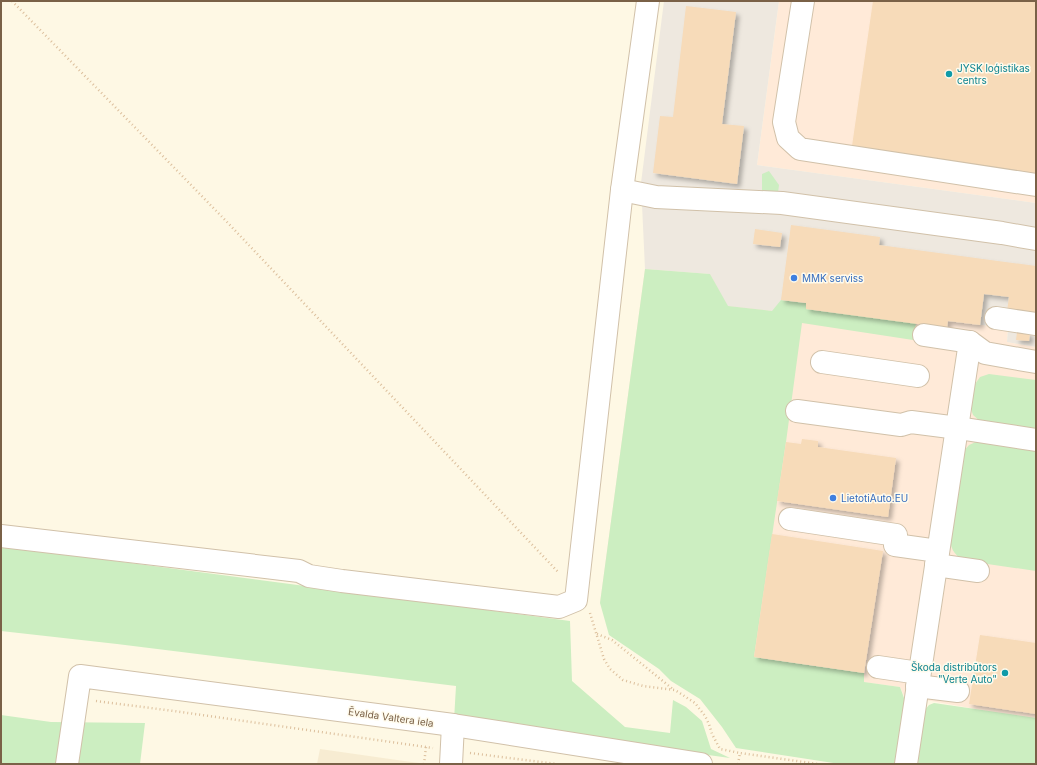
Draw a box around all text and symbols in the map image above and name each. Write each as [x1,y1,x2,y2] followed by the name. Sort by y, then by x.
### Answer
[957,62,1030,86] place label: JYSK loģistikas centrs
[944,69,954,79] marker: JYSK loģistikas centrs
[802,272,863,284] place label: MMK serviss
[789,273,799,283] marker: MMK serviss
[841,492,908,504] place label: LietotiAuto.EU
[828,493,838,503] marker: LietotiAuto.EU
[911,661,997,685] place label: Škoda distribūtors "Verte Auto"
[1000,668,1010,678] marker: Škoda distribūtors "Verte Auto"
[347,705,435,729] street label: Ēvalda Valtera iela

